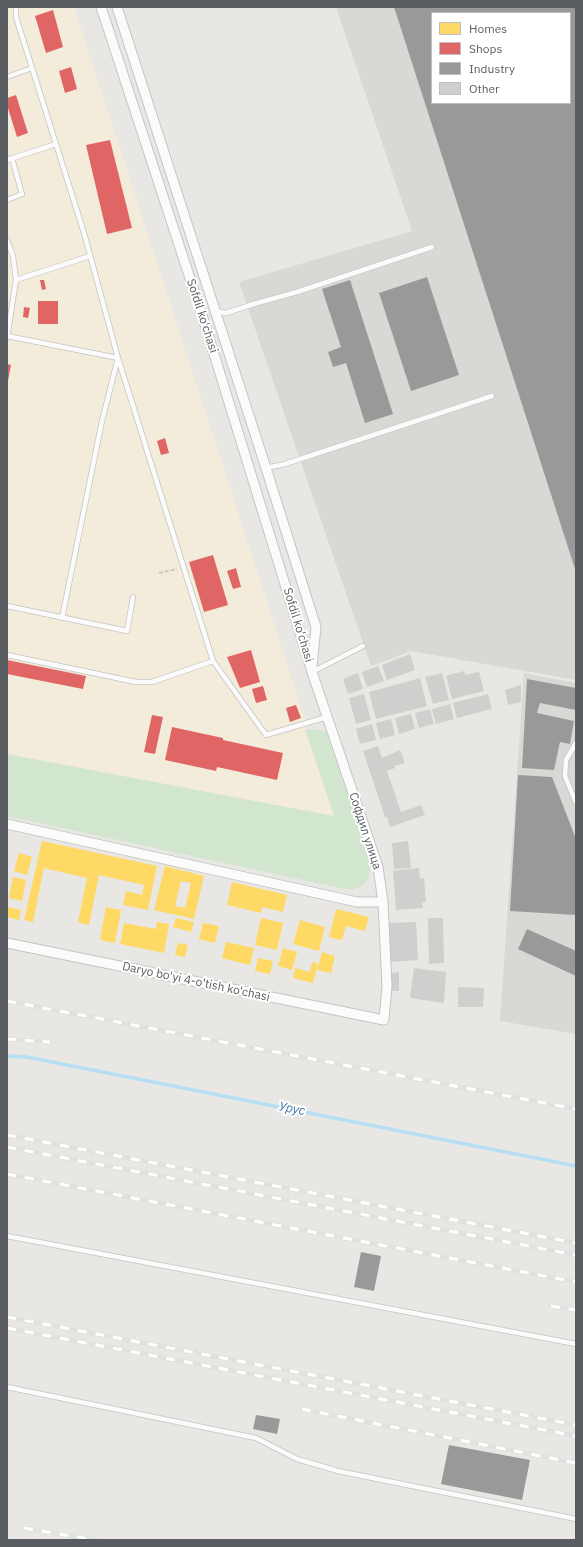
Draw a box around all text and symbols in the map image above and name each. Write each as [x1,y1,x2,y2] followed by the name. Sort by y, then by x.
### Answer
[431,12,571,104] legend
[469,21,507,36] text: Homes
[469,41,502,56] text: Shops
[469,61,515,76] text: Industry
[469,81,500,96] text: Other
[183,277,221,355] street label: Sofdil ko'chasi
[280,586,316,664] street label: Sofdil ko'chasi
[346,791,384,871] street label: Софдил улица
[121,959,271,1005] street label: Daryo bo'yi 4-o'tish ko'chasi
[278,1099,306,1119] water label: Урус

